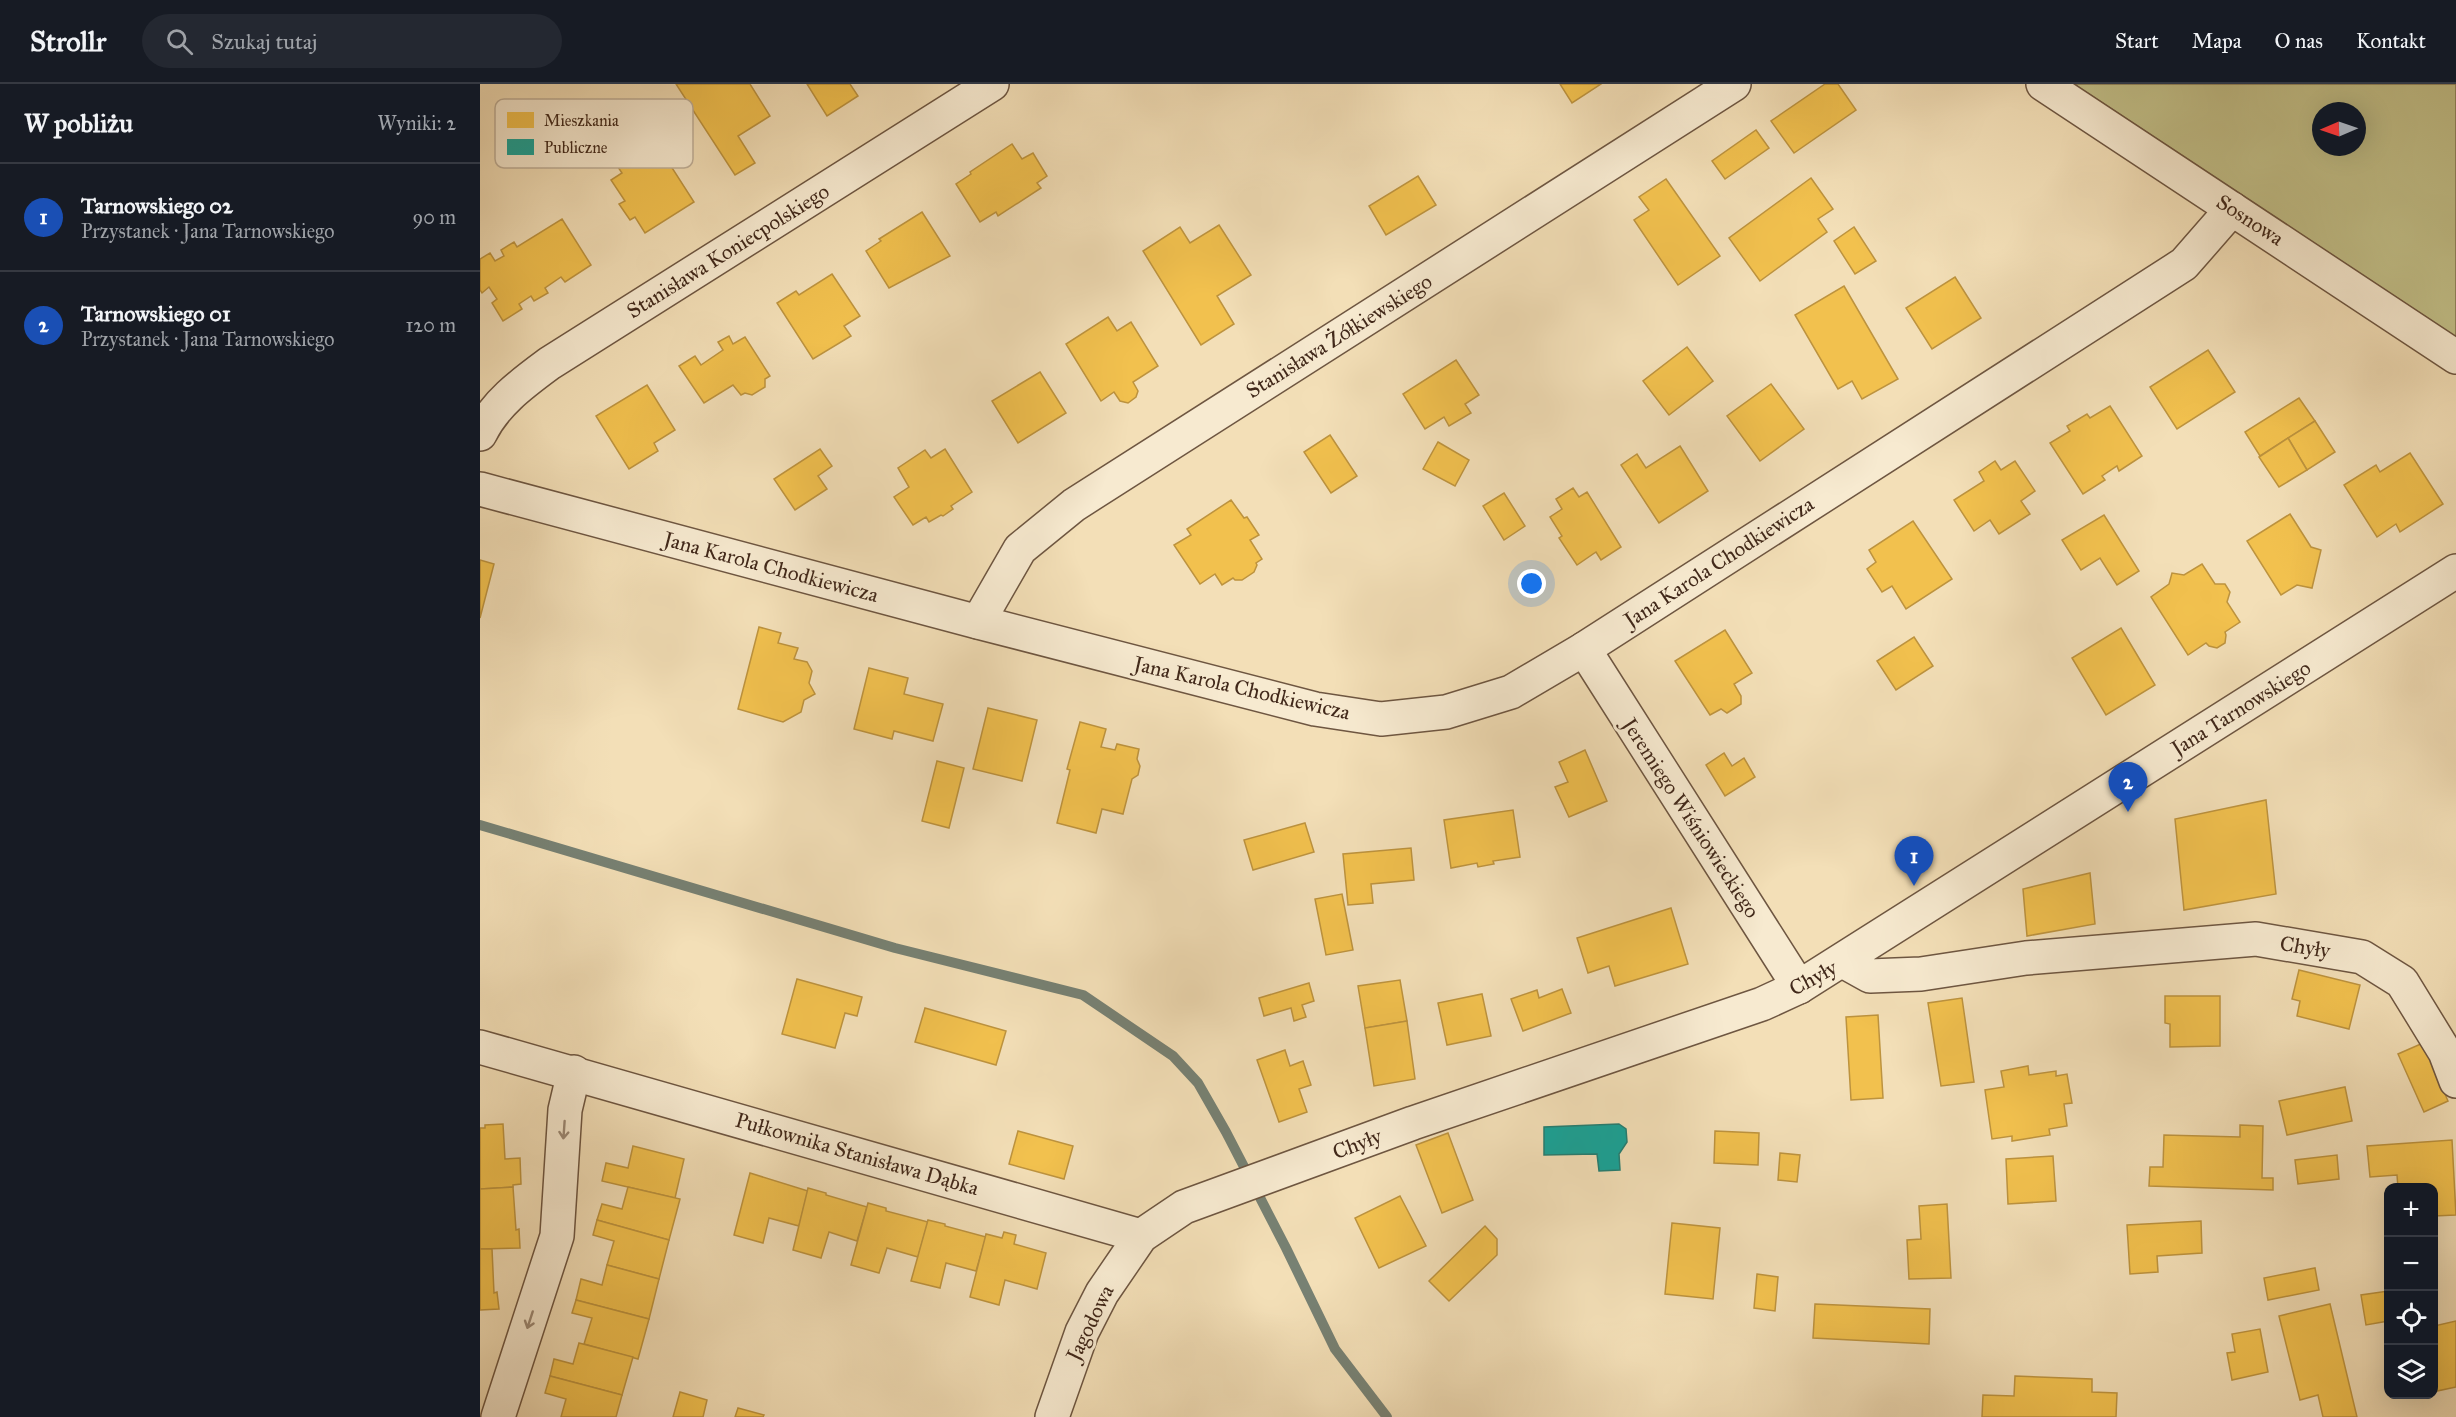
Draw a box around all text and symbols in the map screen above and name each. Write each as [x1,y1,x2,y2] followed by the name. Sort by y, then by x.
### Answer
[142,14,562,68] search box
[30,24,106,59] text: Strollr
[163,25,196,58] icon: search
[211,28,317,55] text: Szukaj tutaj
[2115,28,2159,54] text: Start
[2192,28,2242,54] text: Mapa
[2275,28,2323,54] text: O nas
[2356,28,2426,54] text: Kontakt
[495,99,693,168] legend
[2312,102,2366,156] north arrow
[24,107,133,139] text: W pobliżu
[378,111,456,135] text: Wyniki: 2
[544,111,619,130] text: Mieszkania
[544,138,608,157] text: Publiczne
[622,178,834,324] street label: Stanisława Koniecpolskiego
[2211,189,2289,251] street label: Sosnowa
[81,192,233,219] text: Tarnowskiego 02
[40,205,47,229] text: 1
[413,205,456,229] text: 90 m
[81,219,335,243] text: Przystanek · Jana Tarnowskiego
[1241,268,1437,404] street label: Stanisława Żółkiewskiego
[81,300,231,327] text: Tarnowskiego 01
[39,313,48,337] text: 2
[405,313,456,337] text: 120 m
[81,327,335,351] text: Przystanek · Jana Tarnowskiego
[1618,491,1819,634] street label: Jana Karola Chodkiewicza
[659,525,881,608] street label: Jana Karola Chodkiewicza
[1517,569,1546,598] your location
[1129,650,1353,726] street label: Jana Karola Chodkiewicza
[2165,655,2316,762] street label: Jana Tarnowskiego
[1615,711,1766,923] street label: Jeremiego Wiśniowieckiego
[2108,762,2148,812] pin: 2
[1894,836,1934,886] pin: 1
[2278,930,2333,964] street label: Chyły
[1785,954,1842,1002] street label: Chyły
[732,1107,982,1201] street label: Pułkownika Stanisława Dąbka
[558,1119,569,1139] one-way arrow
[1329,1122,1386,1165] street label: Chyły
[2384,1183,2438,1399] map controls
[2384,1183,2438,1237] button: +
[2384,1237,2438,1291] button: −
[1060,1281,1120,1367] street label: Jagodowa
[2384,1291,2438,1345] button: locate
[523,1310,534,1329] one-way arrow
[2384,1345,2438,1399] button: layers

